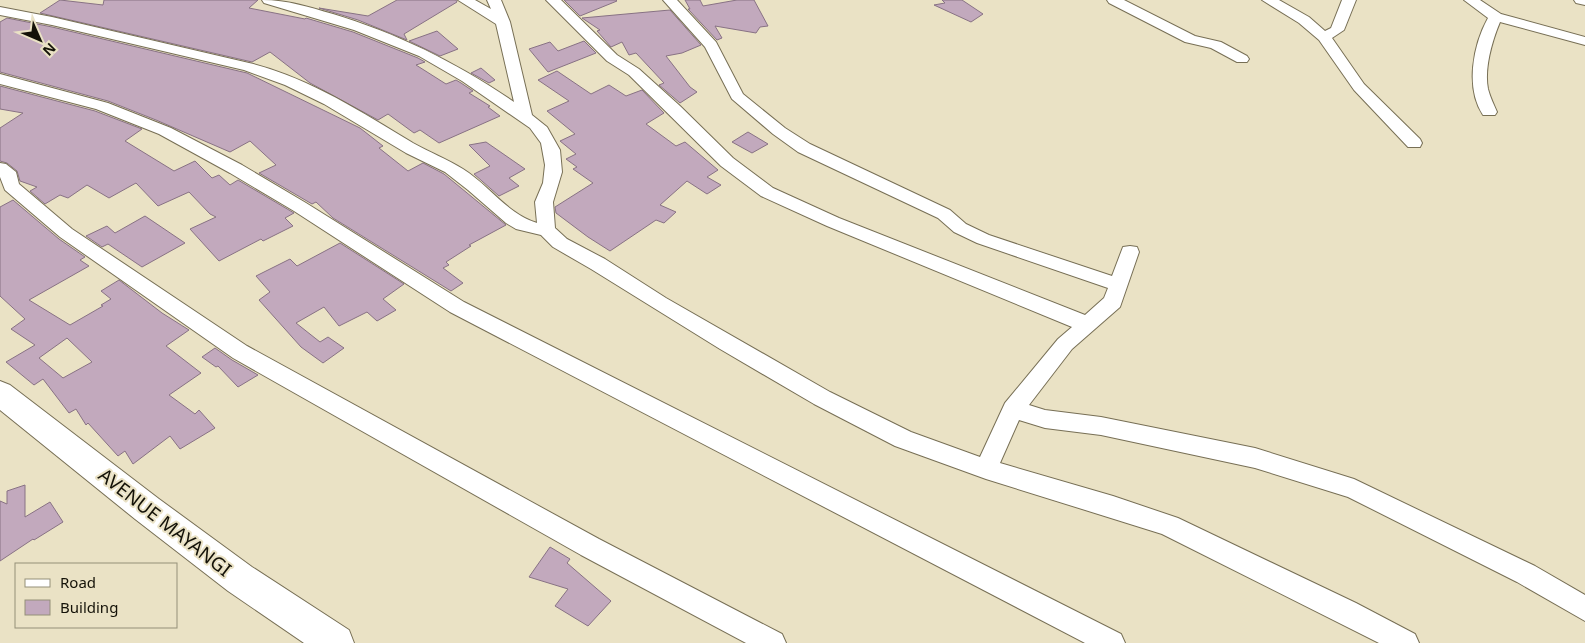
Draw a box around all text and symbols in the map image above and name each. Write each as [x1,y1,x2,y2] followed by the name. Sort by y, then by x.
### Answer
[15,15,65,65] north arrow
[39,39,60,60] text: N
[93,462,237,582] street label: AVENUE MAYANGI
[15,563,178,628] legend
[60,572,96,592] text: Road
[60,597,118,617] text: Building

